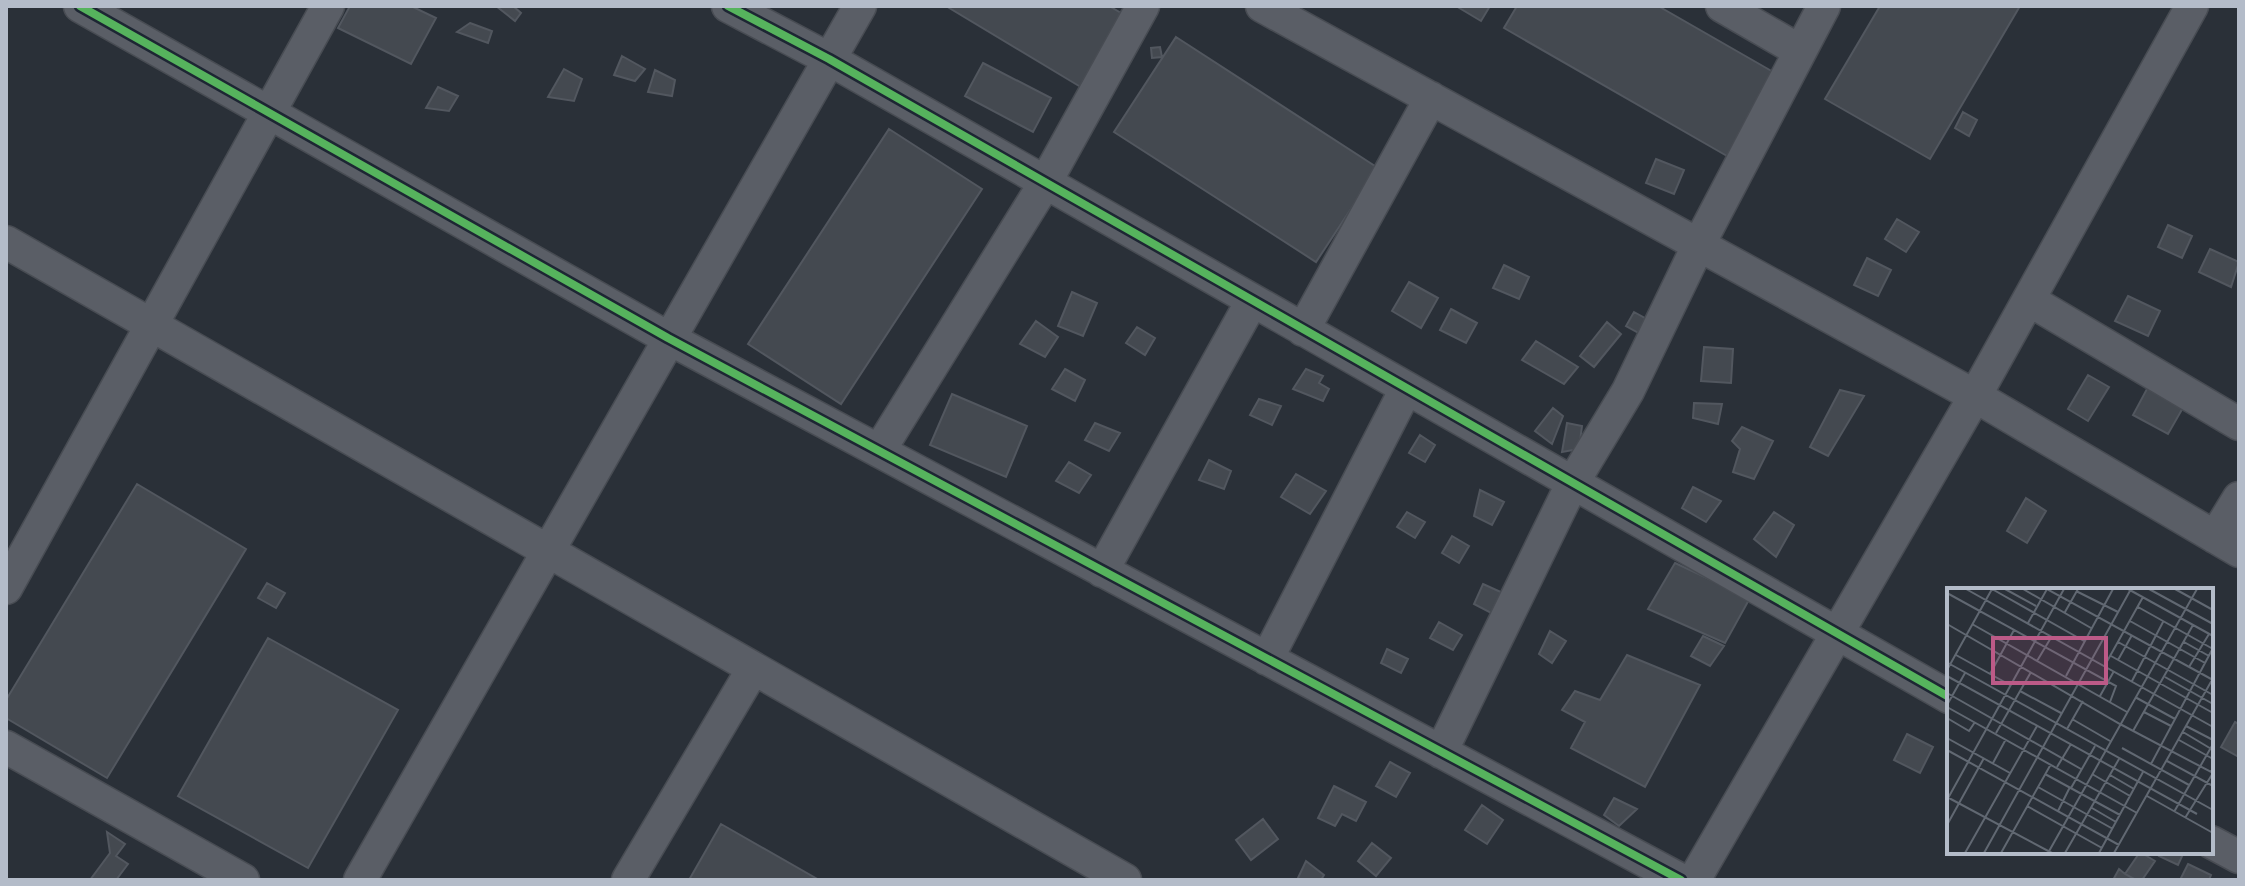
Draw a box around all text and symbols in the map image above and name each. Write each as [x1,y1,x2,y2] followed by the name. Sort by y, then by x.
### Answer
[1947,588,2213,854] inset map

